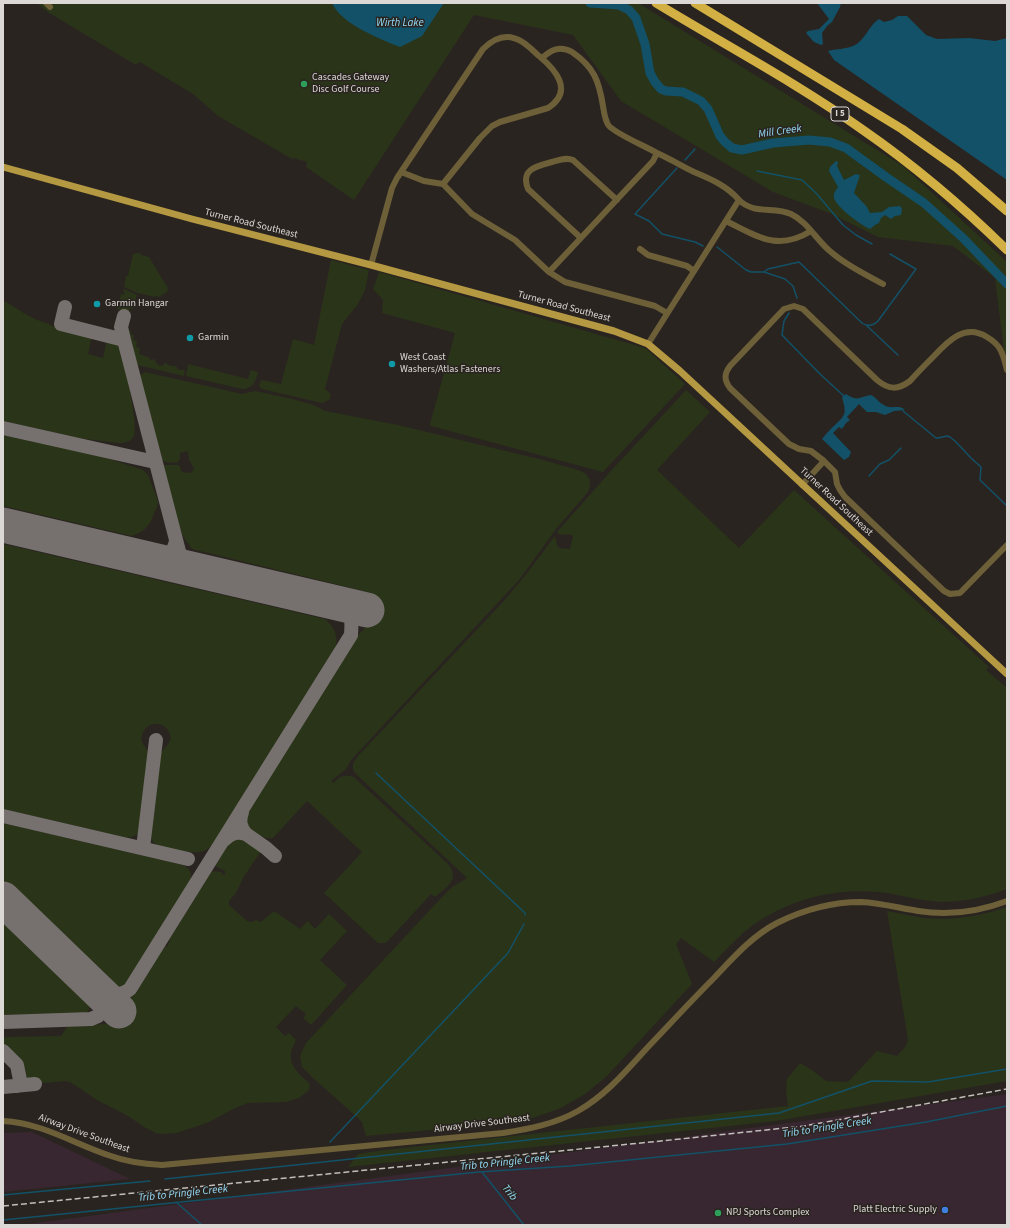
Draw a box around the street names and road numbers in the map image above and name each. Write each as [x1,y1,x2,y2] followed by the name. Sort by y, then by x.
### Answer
[831,107,849,121] road number: I 5
[203,207,299,241] street label: Turner Road Southeast
[516,289,612,325] street label: Turner Road Southeast
[797,465,875,539] street label: Turner Road Southeast
[37,1112,131,1156] street label: Airway Drive Southeast
[433,1112,531,1136] street label: Airway Drive Southeast

